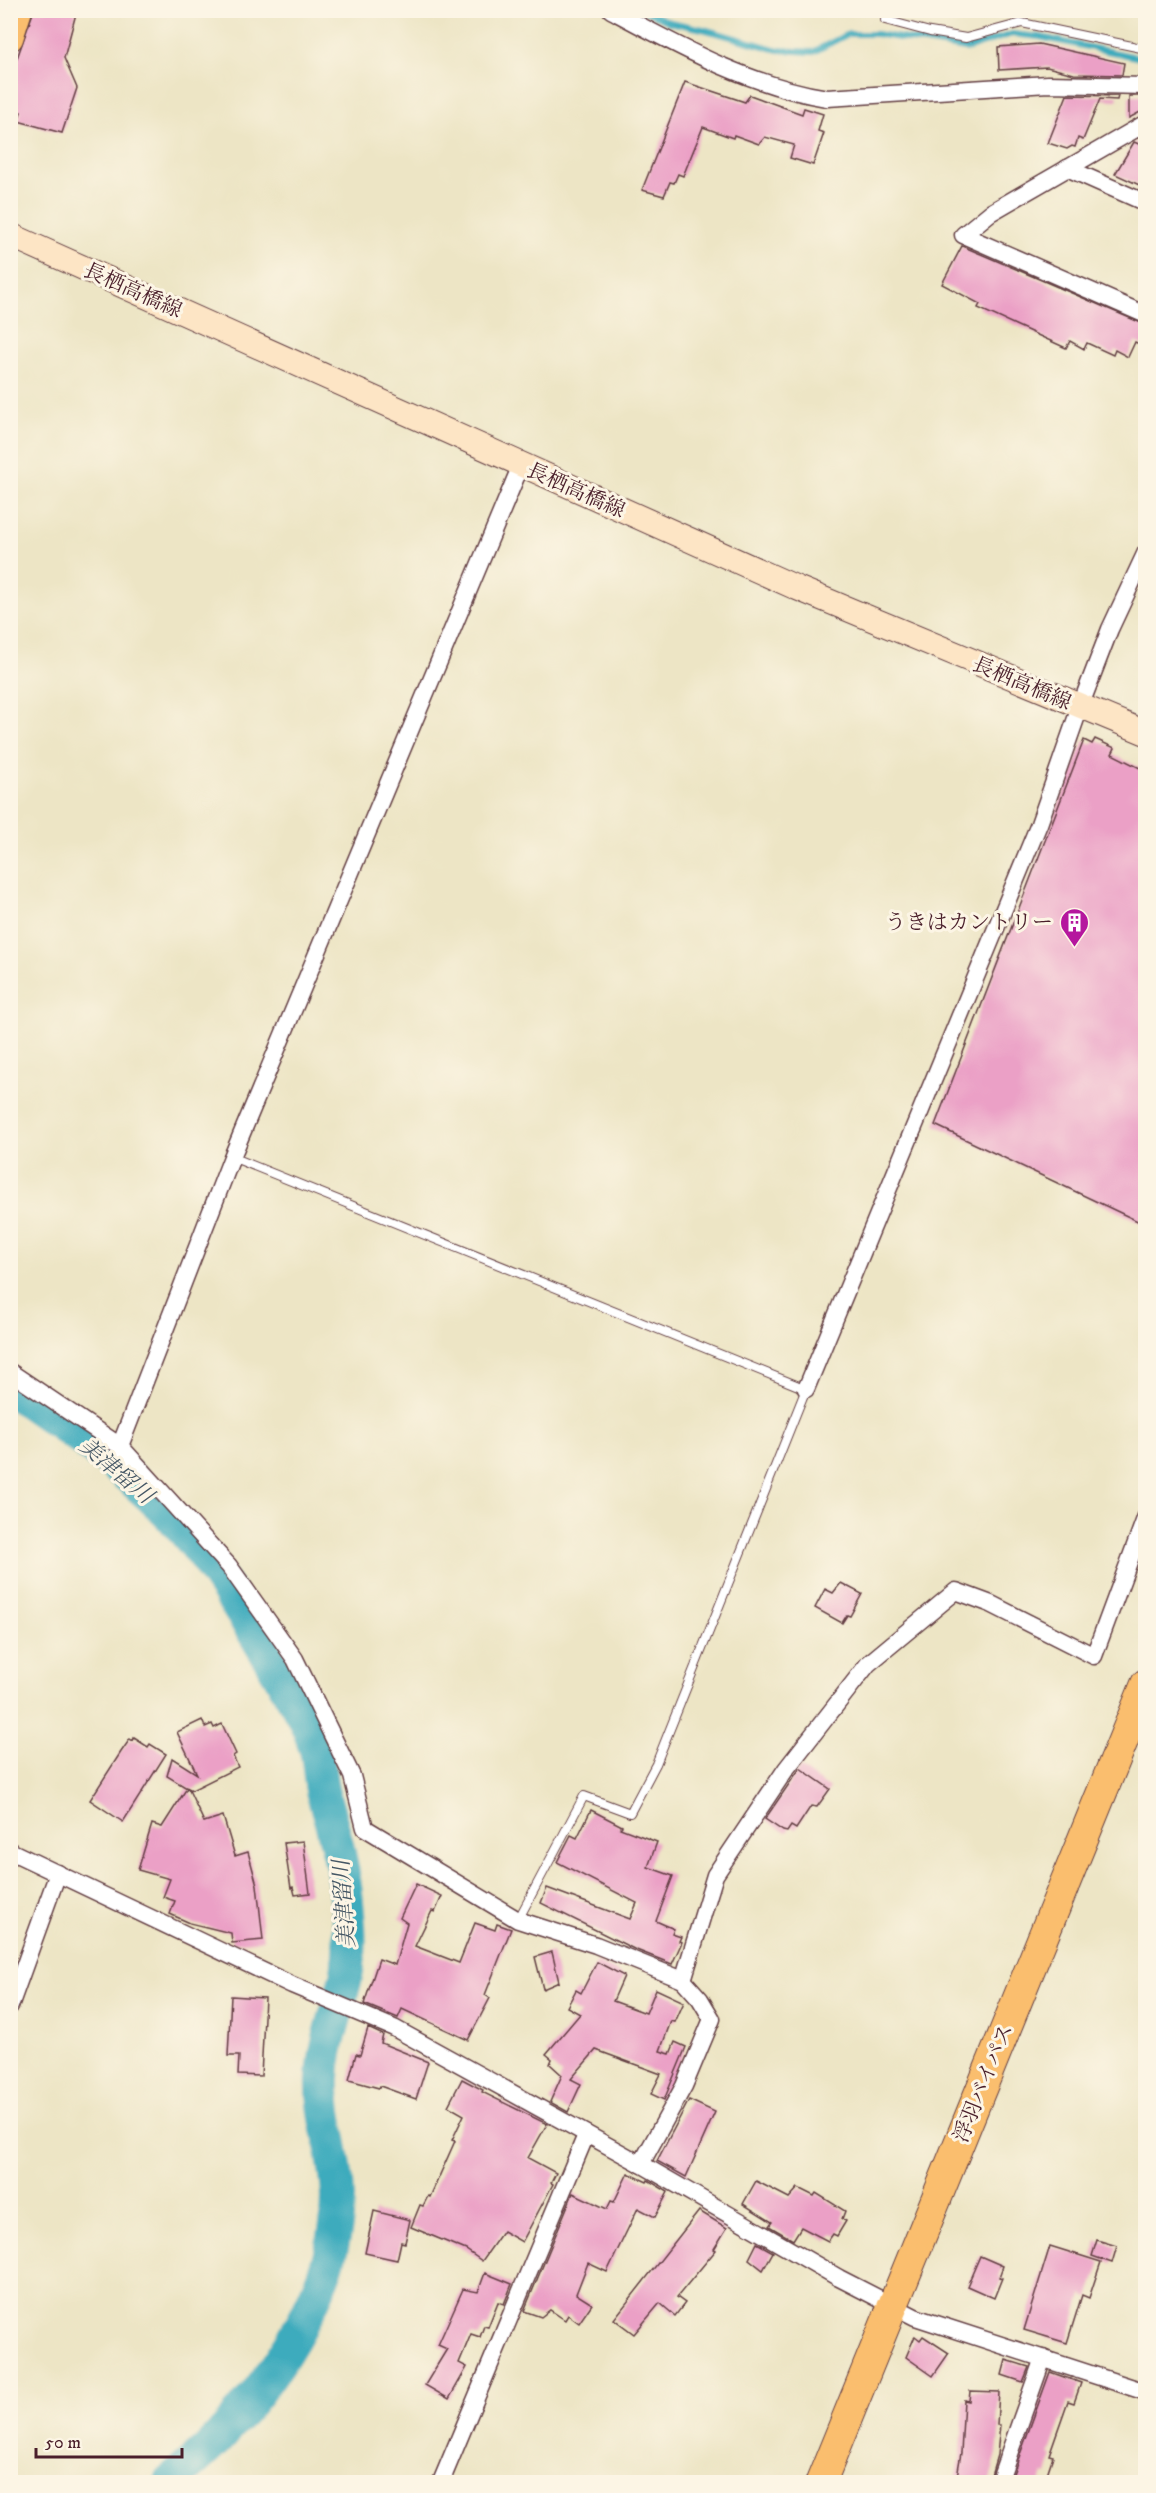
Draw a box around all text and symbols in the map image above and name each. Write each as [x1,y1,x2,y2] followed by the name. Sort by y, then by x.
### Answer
[79,258,186,324] street label: 長栖高橋線
[522,458,629,524] street label: 長栖高橋線
[968,651,1075,716] street label: 長栖高橋線
[1058,906,1090,948] building icon: うきはカントリー
[885,910,1053,936] place label: うきはカントリー
[74,1433,160,1511] water label: 美津留川
[328,1857,361,1949] water label: 美津留川
[948,2020,1020,2146] street label: 浮羽バイパス
[36,2421,182,2459] scale bar
[45,2432,81,2454] text: 50 m

